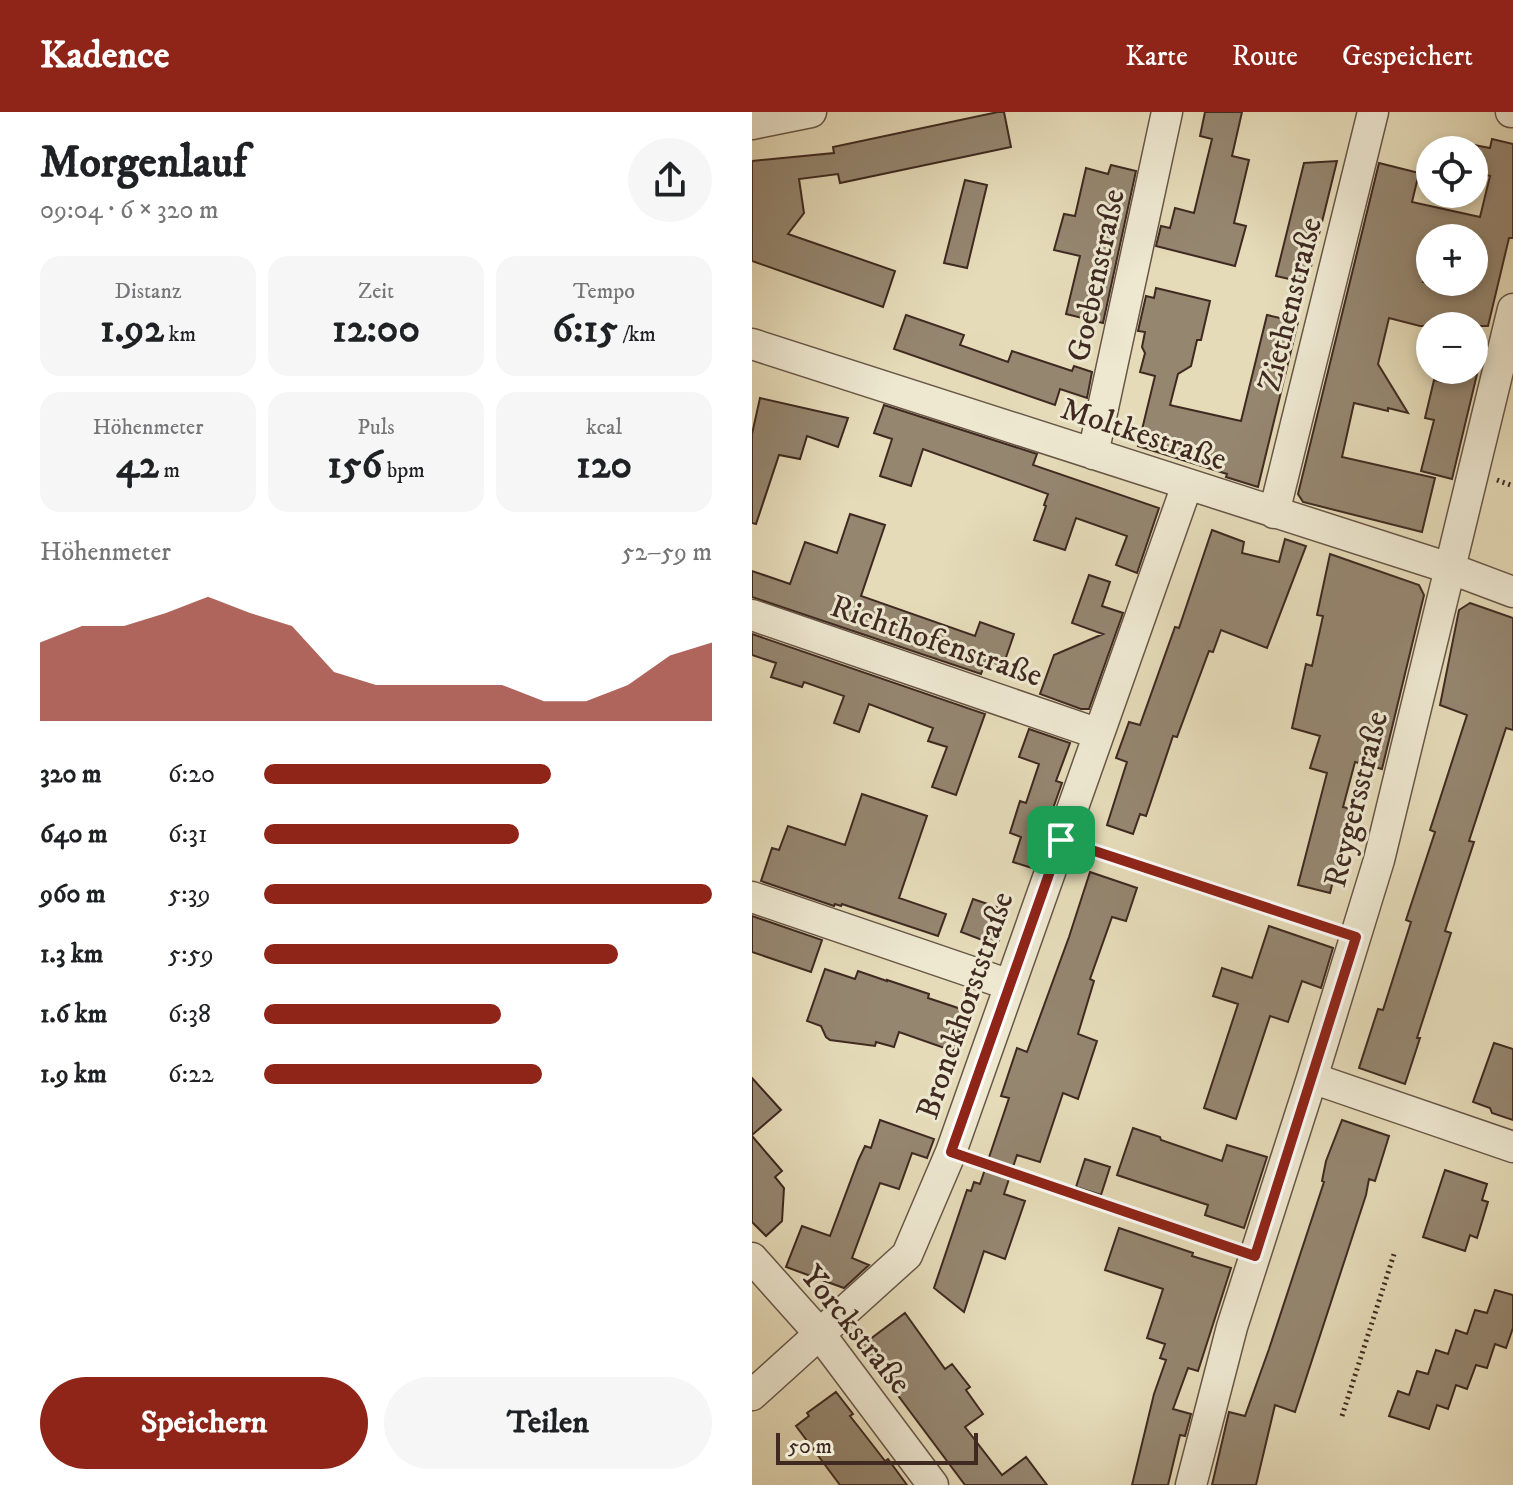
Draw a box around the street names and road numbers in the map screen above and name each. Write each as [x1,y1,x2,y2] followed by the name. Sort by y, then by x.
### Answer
[1059,186,1135,365] street label: Goebenstraße
[1250,213,1332,396] street label: Ziethenstraße
[1055,389,1231,480] street label: Moltkestraße
[825,587,1048,697] street label: Richthofenstraße
[1316,707,1398,892] street label: Reygersstraße
[908,887,1024,1125] street label: Bronckhorststraße
[791,1258,919,1403] street label: Yorckstraße

